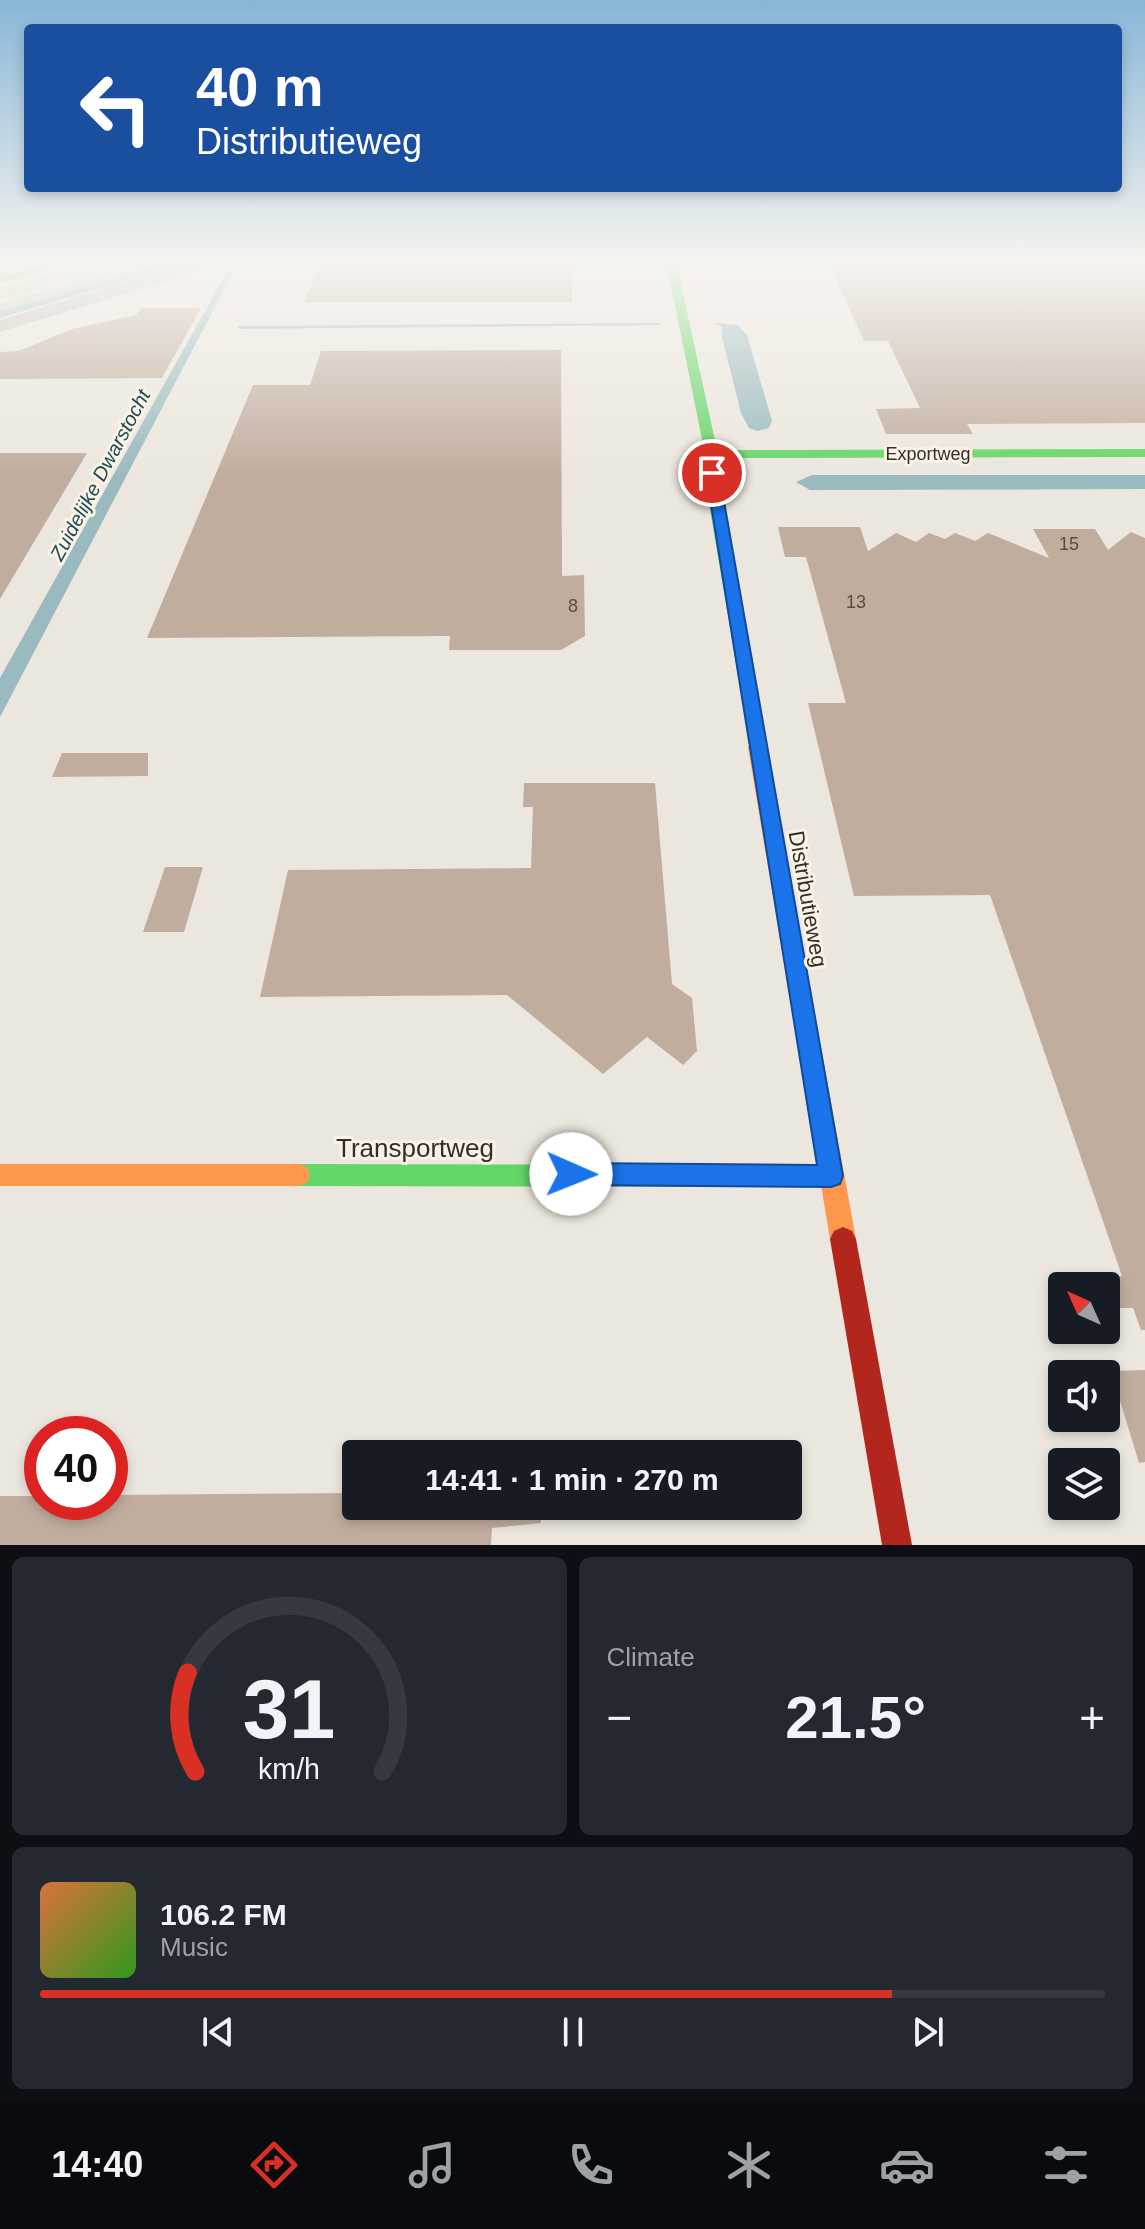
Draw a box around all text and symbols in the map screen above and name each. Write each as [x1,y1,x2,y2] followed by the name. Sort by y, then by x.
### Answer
[196,55,324,118] text: 40 m
[64,56,168,160] icon: left
[196,121,422,162] text: Distributieweg
[45,385,155,565] water label: Zuidelijke Dwarstocht
[678,439,746,507] pin
[885,444,971,464] street label: Exportweg
[690,451,734,495] icon: arrive
[1059,534,1079,554] house number: 15
[846,592,866,612] house number: 13
[568,596,578,616] house number: 8
[784,829,832,969] street label: Distributieweg
[529,1132,613,1216] position arrow
[336,1133,494,1163] street label: Transportweg
[1048,1272,1120,1344] north arrow
[1048,1272,1120,1520] map controls
[1048,1360,1120,1432] button: sound
[24,1416,128,1520] speed limit sign: 40
[1048,1448,1120,1520] button: layers
[425,1463,719,1496] text: 14:41 · 1 min · 270 m
[607,1642,695,1672] text: Climate
[243,1663,336,1756] text: 31
[785,1684,926,1751] text: 21.5°
[607,1693,632,1742] text: −
[1079,1693,1105,1742] text: +
[258,1753,320,1785] text: km/h
[160,1898,287,1931] text: 106.2 FM
[160,1932,228,1962] text: Music
[196,2010,240,2054] icon: previous
[551,2010,595,2054] icon: pause
[906,2010,950,2054] icon: next
[246,2137,302,2193] icon: directions
[404,2137,460,2193] icon: music
[563,2137,619,2193] icon: phone
[721,2137,777,2193] icon: climate
[879,2137,935,2193] icon: car
[1038,2137,1094,2193] icon: filters
[51,2144,143,2185] text: 14:40

